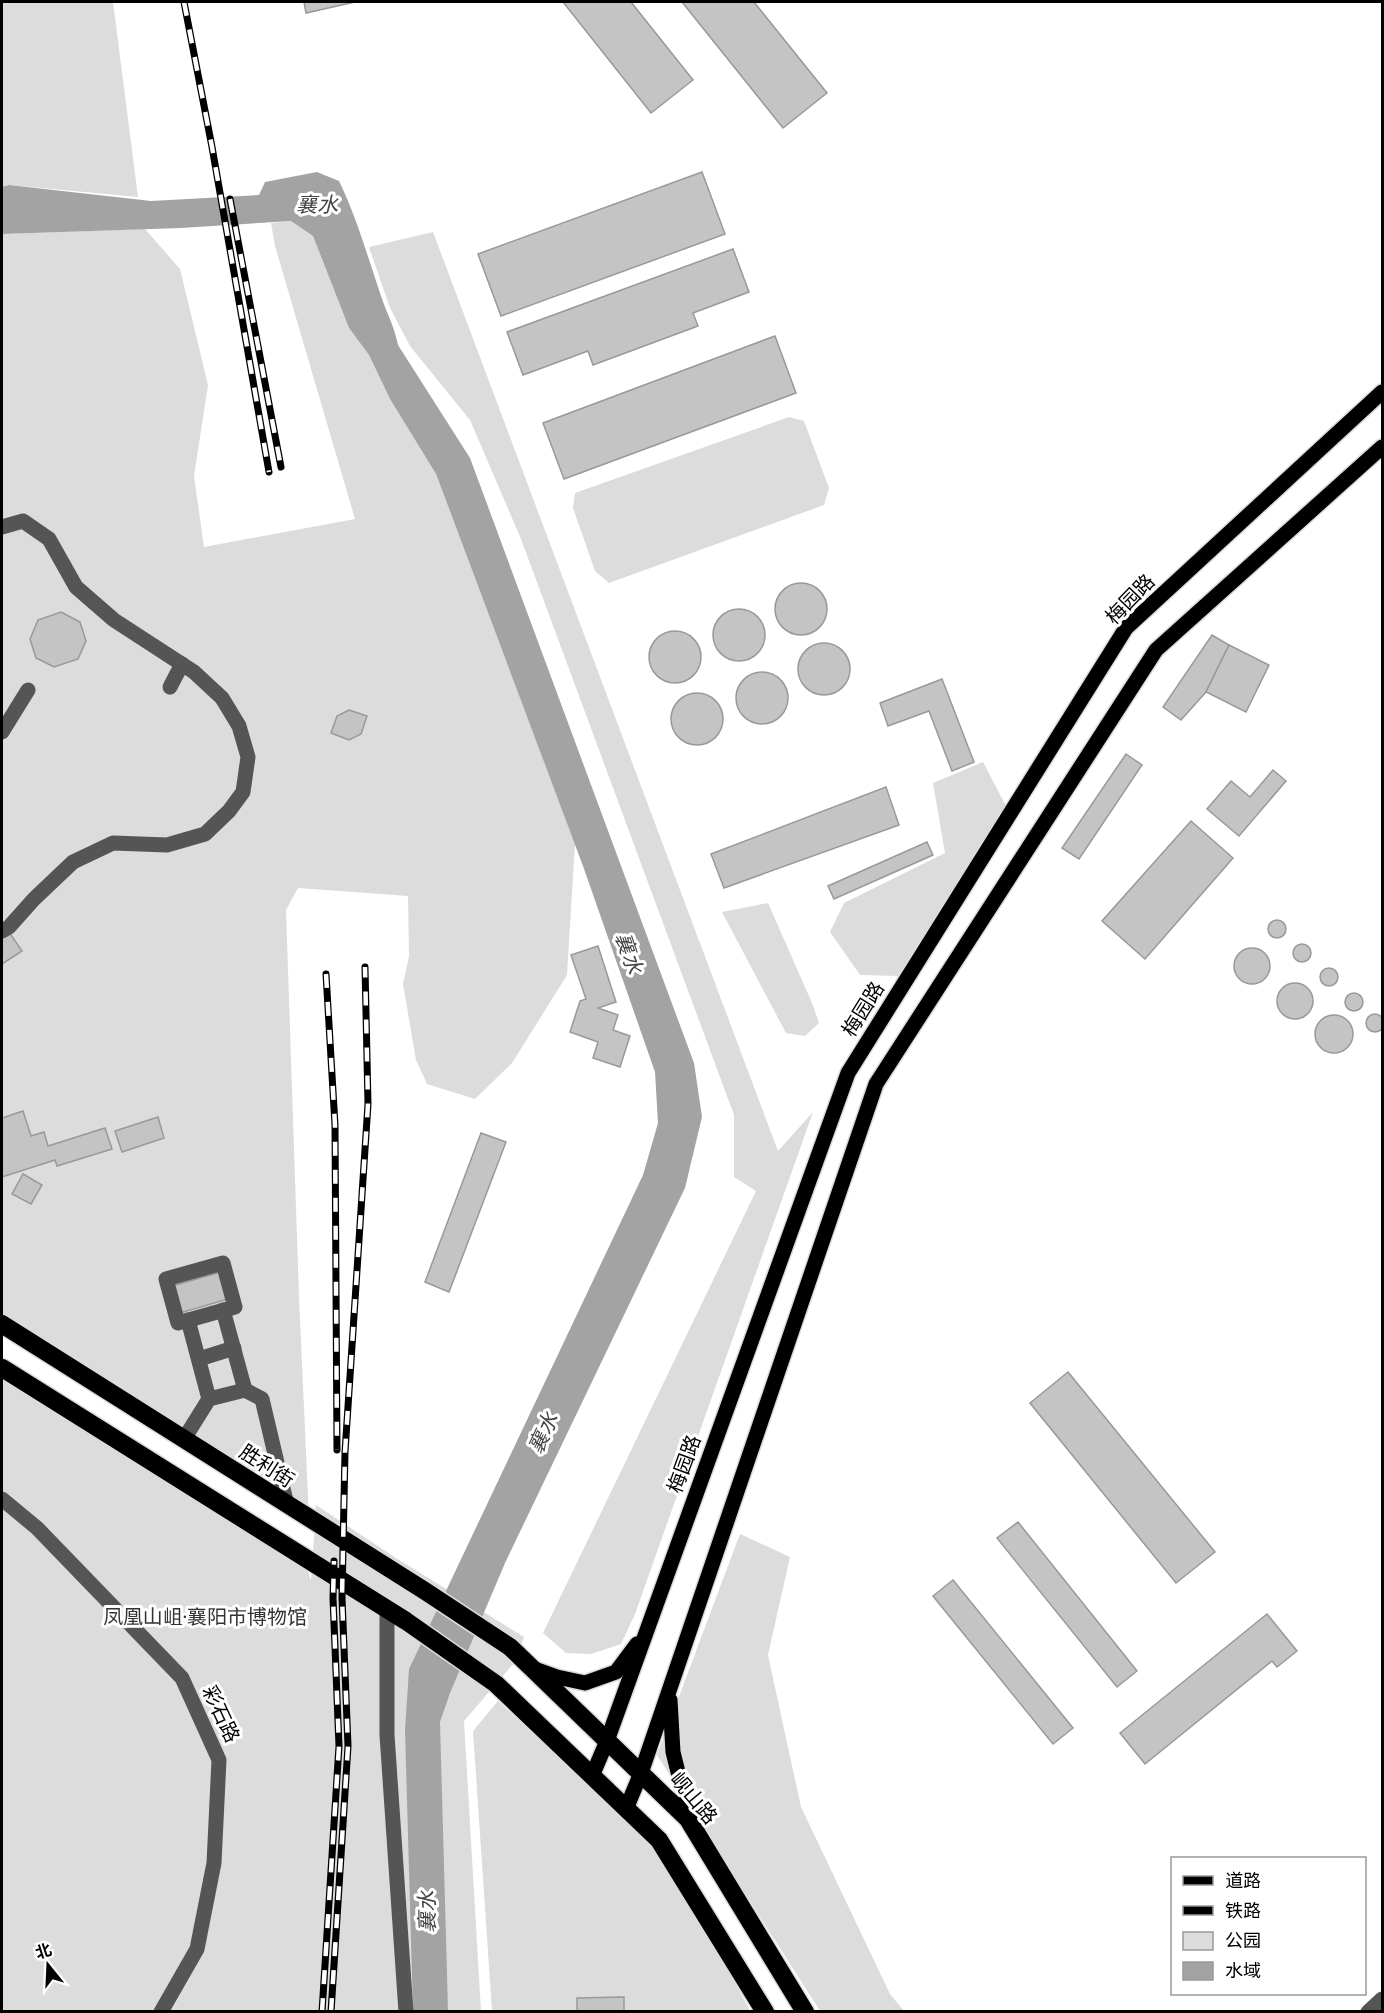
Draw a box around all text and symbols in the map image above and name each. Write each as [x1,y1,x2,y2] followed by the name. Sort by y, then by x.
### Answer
[296,190,339,219] water label: 襄水
[1099,568,1161,630] street label: 梅园路
[608,928,650,979] water label: 襄水
[835,976,891,1042] street label: 梅园路
[521,1407,565,1458] water label: 襄水
[661,1431,707,1497] street label: 梅园路
[234,1438,300,1494] street label: 胜利街
[103,1603,307,1631] park label: 凤凰山岨·襄阳市博物馆
[196,1681,246,1747] street label: 彩石路
[664,1766,724,1830] street label: 岘山路
[1171,1857,1366,1995] legend
[1225,1868,1261,1893] text: 道路
[412,1890,442,1933] water label: 襄水
[1225,1898,1261,1923] text: 铁路
[1225,1928,1261,1953] text: 公园
[18,1935,78,1995] north arrow
[32,1938,55,1965] text: 北
[1225,1958,1261,1983] text: 水域

